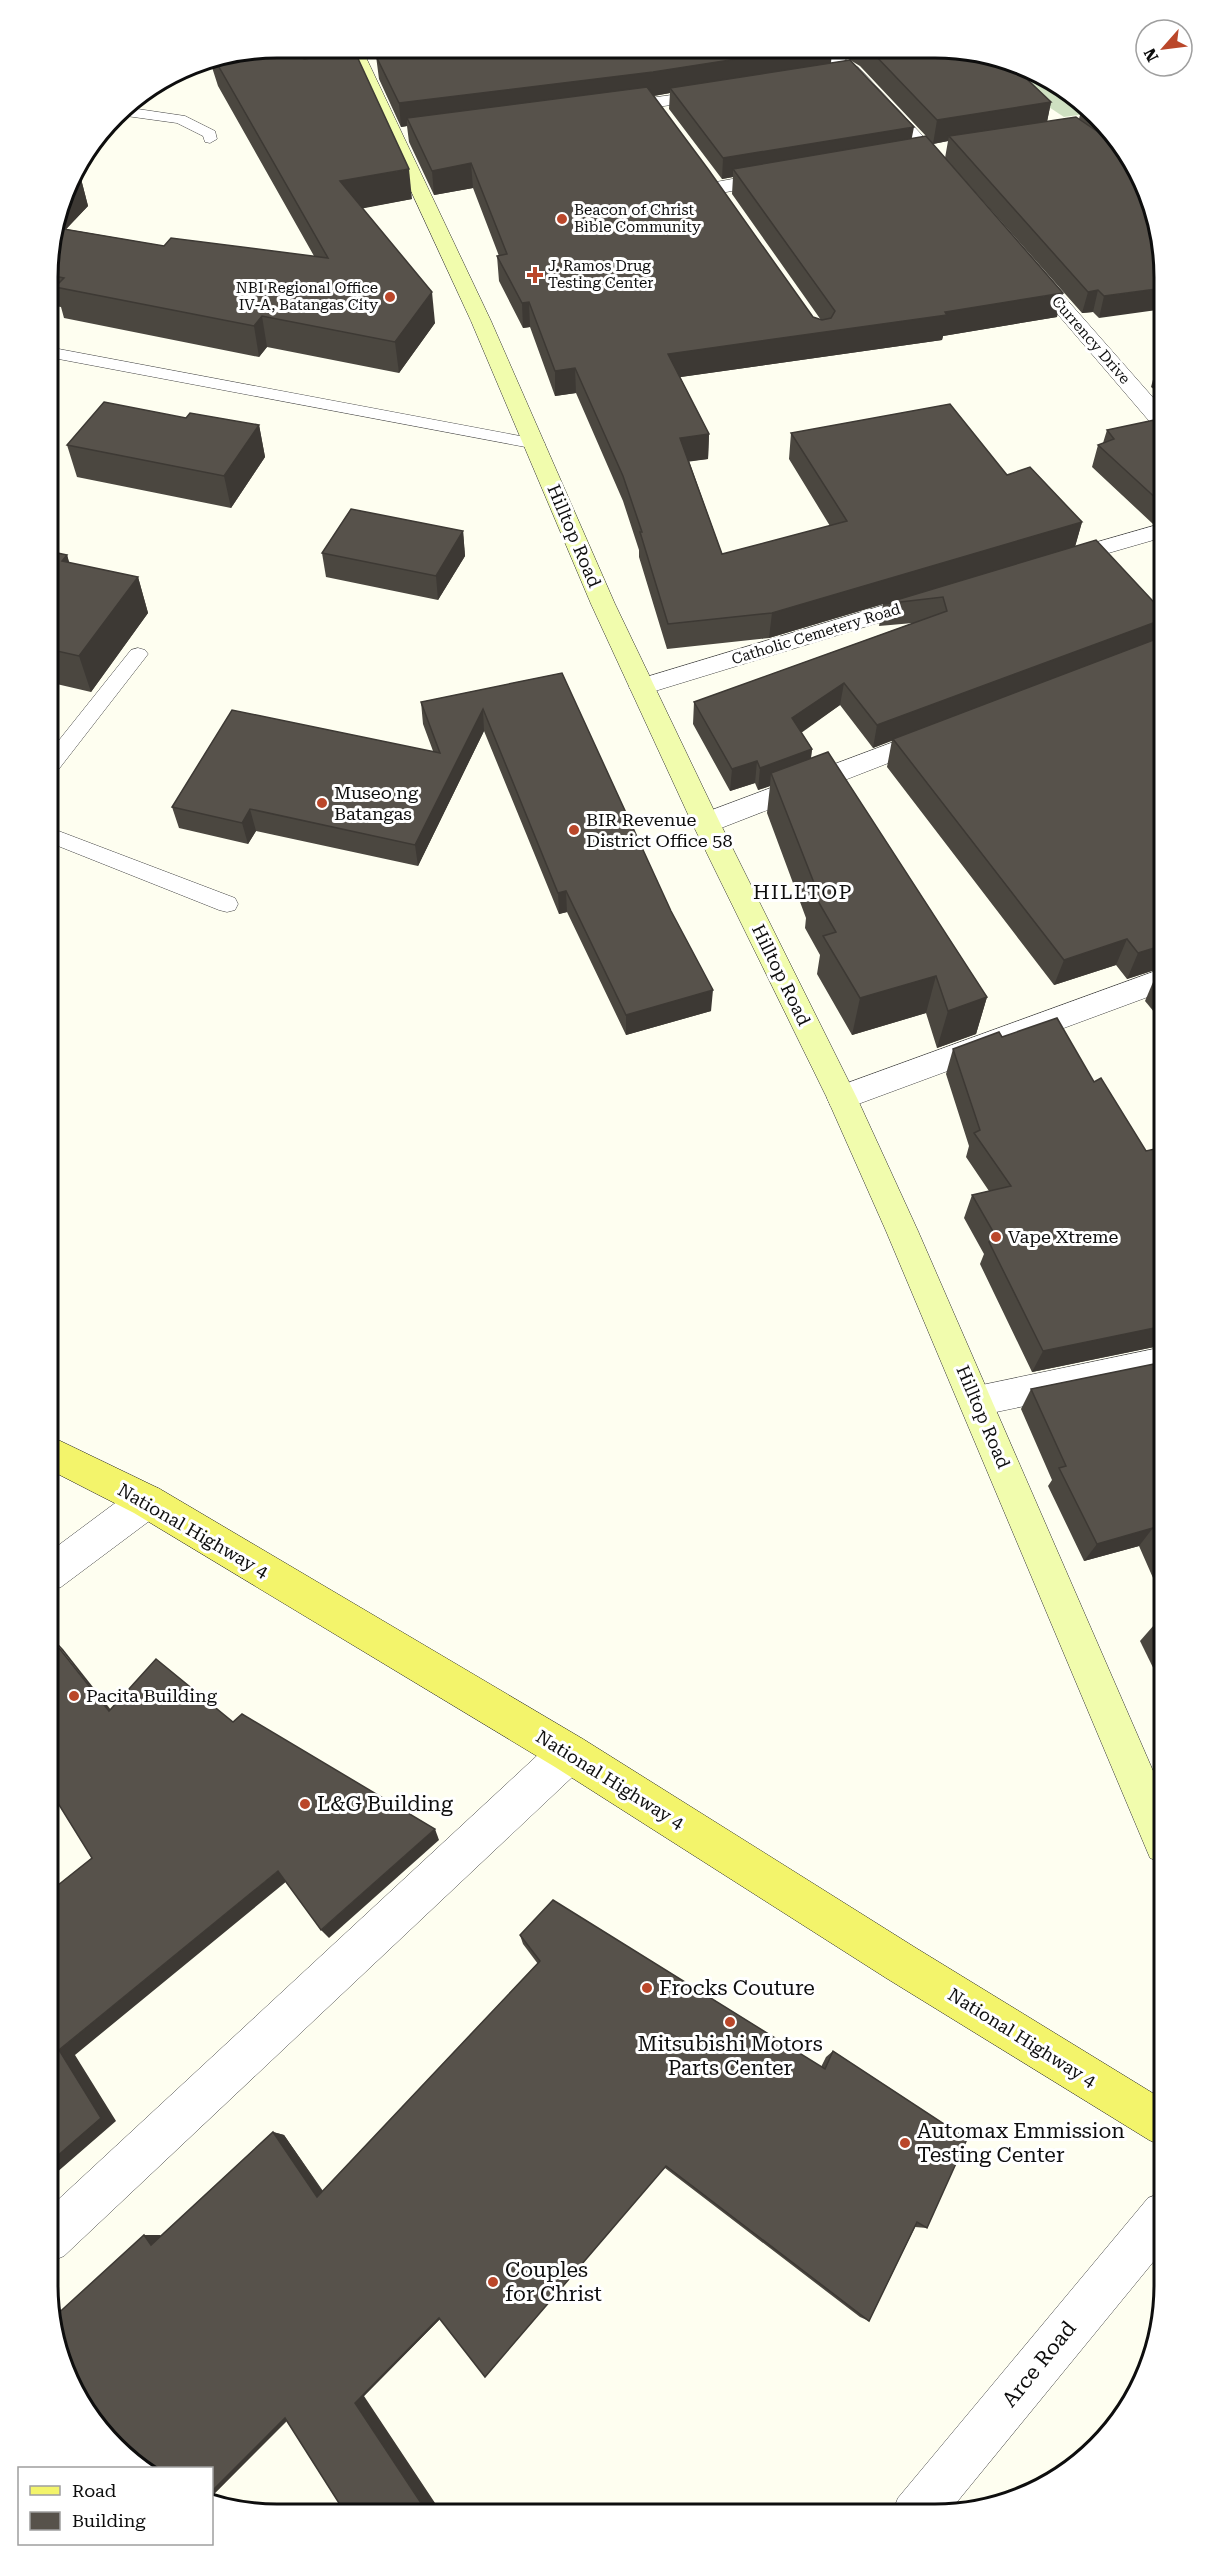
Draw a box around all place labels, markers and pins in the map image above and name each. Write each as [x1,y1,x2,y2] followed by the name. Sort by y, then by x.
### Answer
[574,201,701,236] place label: Beacon of Christ Bible Community
[555,212,569,226] marker: Beacon of Christ Bible Community
[548,257,653,292] place label: J. Ramos Drug Testing Center
[526,266,544,284] marker: J. Ramos Drug Testing Center
[236,279,378,314] place label: NBI Regional Office IV-A, Batangas City
[383,290,397,304] marker: NBI Regional Office IV-A, Batangas City
[334,782,419,824] place label: Museo ng Batangas
[315,796,329,810] marker: Museo ng Batangas
[586,809,732,851] place label: BIR Revenue District Office 58
[567,823,581,837] marker: BIR Revenue District Office 58
[1008,1226,1119,1247] place label: Vape Xtreme
[989,1230,1003,1244] marker: Vape Xtreme
[86,1685,218,1706] place label: Pacita Building
[67,1689,81,1703] marker: Pacita Building
[317,1792,453,1816] place label: L&G Building
[298,1797,312,1811] marker: L&G Building
[659,1976,815,2000] place label: Frocks Couture
[640,1981,654,1995] marker: Frocks Couture
[723,2015,737,2029] marker: Mitsubishi Motors Parts Center
[637,2032,823,2080] place label: Mitsubishi Motors Parts Center
[917,2119,1125,2167] place label: Automax Emmission Testing Center
[898,2136,912,2150] marker: Automax Emmission Testing Center
[505,2258,602,2306] place label: Couples for Christ
[486,2275,500,2289] marker: Couples for Christ

